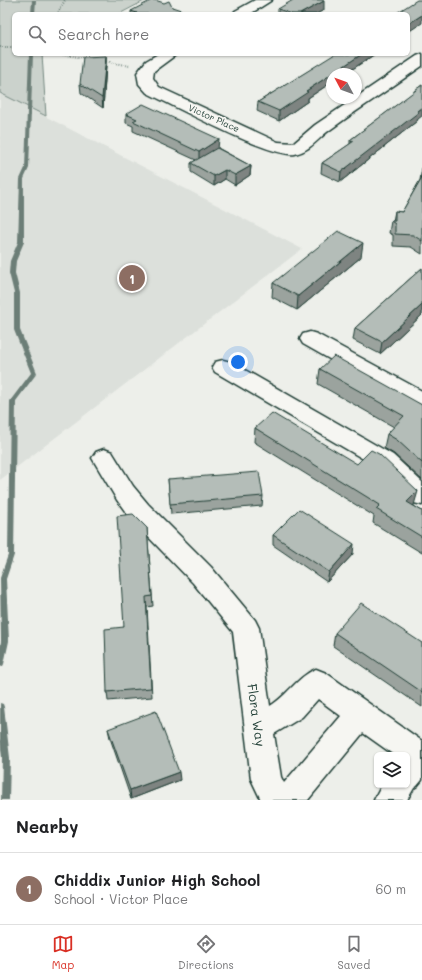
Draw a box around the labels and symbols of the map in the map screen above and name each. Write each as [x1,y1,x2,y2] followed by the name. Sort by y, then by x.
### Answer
[326,68,362,104] north arrow
[187,102,241,134] street label: Victor Place
[119,263,145,293] pin: 1
[228,352,248,372] your location
[244,682,270,748] street label: Flora Way

